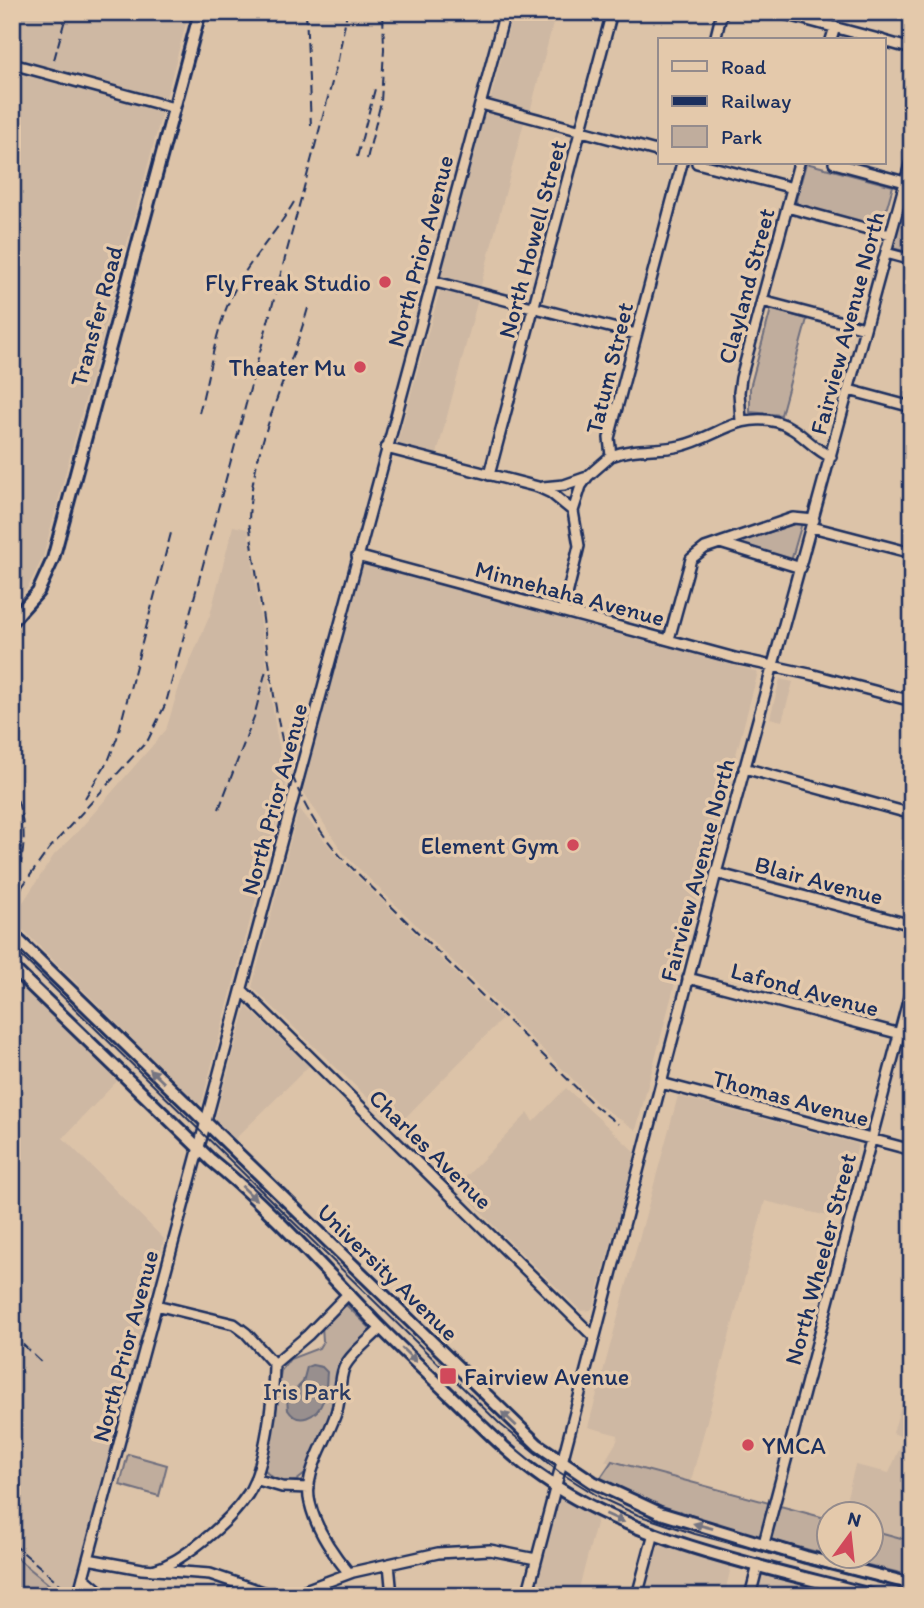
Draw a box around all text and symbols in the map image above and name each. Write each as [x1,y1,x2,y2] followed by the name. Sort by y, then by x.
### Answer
[658,38,886,164] legend
[721,54,767,79] text: Road
[721,88,791,113] text: Railway
[721,124,763,149] text: Park
[492,137,572,341] street label: North Howell Street
[380,152,460,350] street label: North Prior Avenue
[711,205,781,367] street label: Clayland Street
[803,208,891,438] street label: Fairview Avenue North
[63,242,129,390] street label: Transfer Road
[205,268,371,297] place label: Fly Freak Studio
[377,274,393,290] marker: Fly Freak Studio
[579,299,639,437] street label: Tatum Street
[229,353,346,382] place label: Theater Mu
[352,359,368,375] marker: Theater Mu
[472,554,668,632] street label: Minnehaha Avenue
[234,700,314,898] street label: North Prior Avenue
[653,755,741,985] street label: Fairview Avenue North
[421,831,559,860] place label: Element Gym
[565,837,581,853] marker: Element Gym
[752,849,886,911] street label: Blair Avenue
[728,955,882,1023] street label: Lafond Avenue
[709,1063,873,1133] street label: Thomas Avenue
[149,1068,166,1084] one-way arrow
[363,1083,499,1215] street label: Charles Avenue
[778,1150,862,1368] street label: North Wheeler Street
[240,1185,257,1201] one-way arrow
[311,1197,465,1347] street label: University Avenue
[85,1247,165,1445] street label: North Prior Avenue
[400,1347,417,1363] one-way arrow
[464,1362,629,1391] place label: Fairview Avenue
[438,1366,458,1386] marker: Fairview Avenue
[263,1377,352,1406] park label: Iris Park
[501,1411,518,1428] one-way arrow
[762,1431,826,1460] place label: YMCA
[740,1437,756,1453] marker: YMCA
[816,1500,886,1570] north arrow
[845,1506,863,1532] text: N
[605,1512,625,1524] one-way arrow
[692,1520,714,1531] one-way arrow

